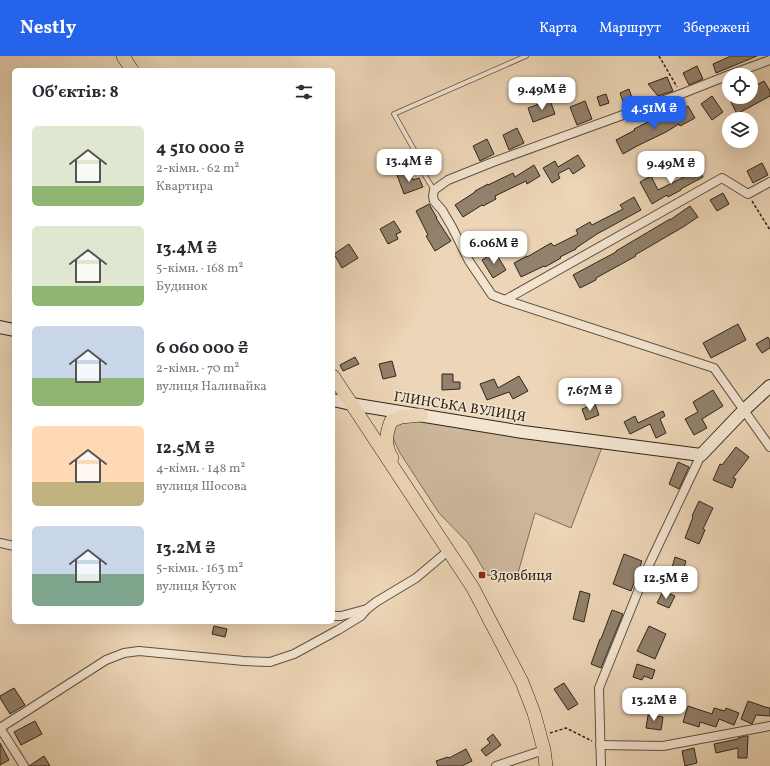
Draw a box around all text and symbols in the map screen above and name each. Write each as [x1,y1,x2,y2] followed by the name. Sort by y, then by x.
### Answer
[20,15,76,41] text: Nestly
[539,19,577,38] text: Карта
[599,19,661,38] text: Маршрут
[683,19,750,38] text: Збережені
[722,68,758,148] map controls
[722,68,758,104] button: locate
[505,77,579,111] pin: 9.49M ₴
[32,81,119,104] text: Об’єктів: 8
[293,81,315,103] icon: filters
[518,81,566,99] text: 9.49M ₴
[617,96,691,130] pin: 4.51M ₴
[631,100,677,118] text: 4.51M ₴
[722,112,758,148] button: layers
[156,137,244,160] text: 4 510 000 ₴
[64,142,112,190] icon: home
[372,149,446,183] pin: 13.4M ₴
[634,151,708,185] pin: 9.49M ₴
[386,153,432,171] text: 13.4M ₴
[647,155,695,173] text: 9.49M ₴
[156,160,239,178] text: 2-кімн. · 62 m²
[156,178,213,196] text: Квартира
[457,231,531,265] pin: 6.06M ₴
[469,235,519,253] text: 6.06M ₴
[156,237,217,260] text: 13.4M ₴
[64,242,112,290] icon: home
[156,260,243,278] text: 5-кімн. · 168 m²
[156,278,208,296] text: Будинок
[156,337,248,360] text: 6 060 000 ₴
[64,342,112,390] icon: home
[156,360,239,378] text: 2-кімн. · 70 m²
[156,378,267,396] text: вулиця Наливайка
[553,378,627,412] pin: 7.67M ₴
[567,382,613,400] text: 7.67M ₴
[392,388,527,427] street label: ГЛИНСЬКА ВУЛИЦЯ
[156,437,215,460] text: 12.5M ₴
[64,442,112,490] icon: home
[156,460,245,478] text: 4-кімн. · 148 m²
[156,478,247,496] text: вулиця Шосова
[156,537,216,560] text: 13.2M ₴
[64,542,112,590] icon: home
[156,560,243,578] text: 5-кімн. · 163 m²
[629,566,703,600] pin: 12.5M ₴
[490,567,552,586] place label: Здовбиця
[477,570,487,580] marker: Здовбиця
[643,570,689,588] text: 12.5M ₴
[156,578,237,596] text: вулиця Куток
[617,688,691,722] pin: 13.2M ₴
[631,692,677,710] text: 13.2M ₴

